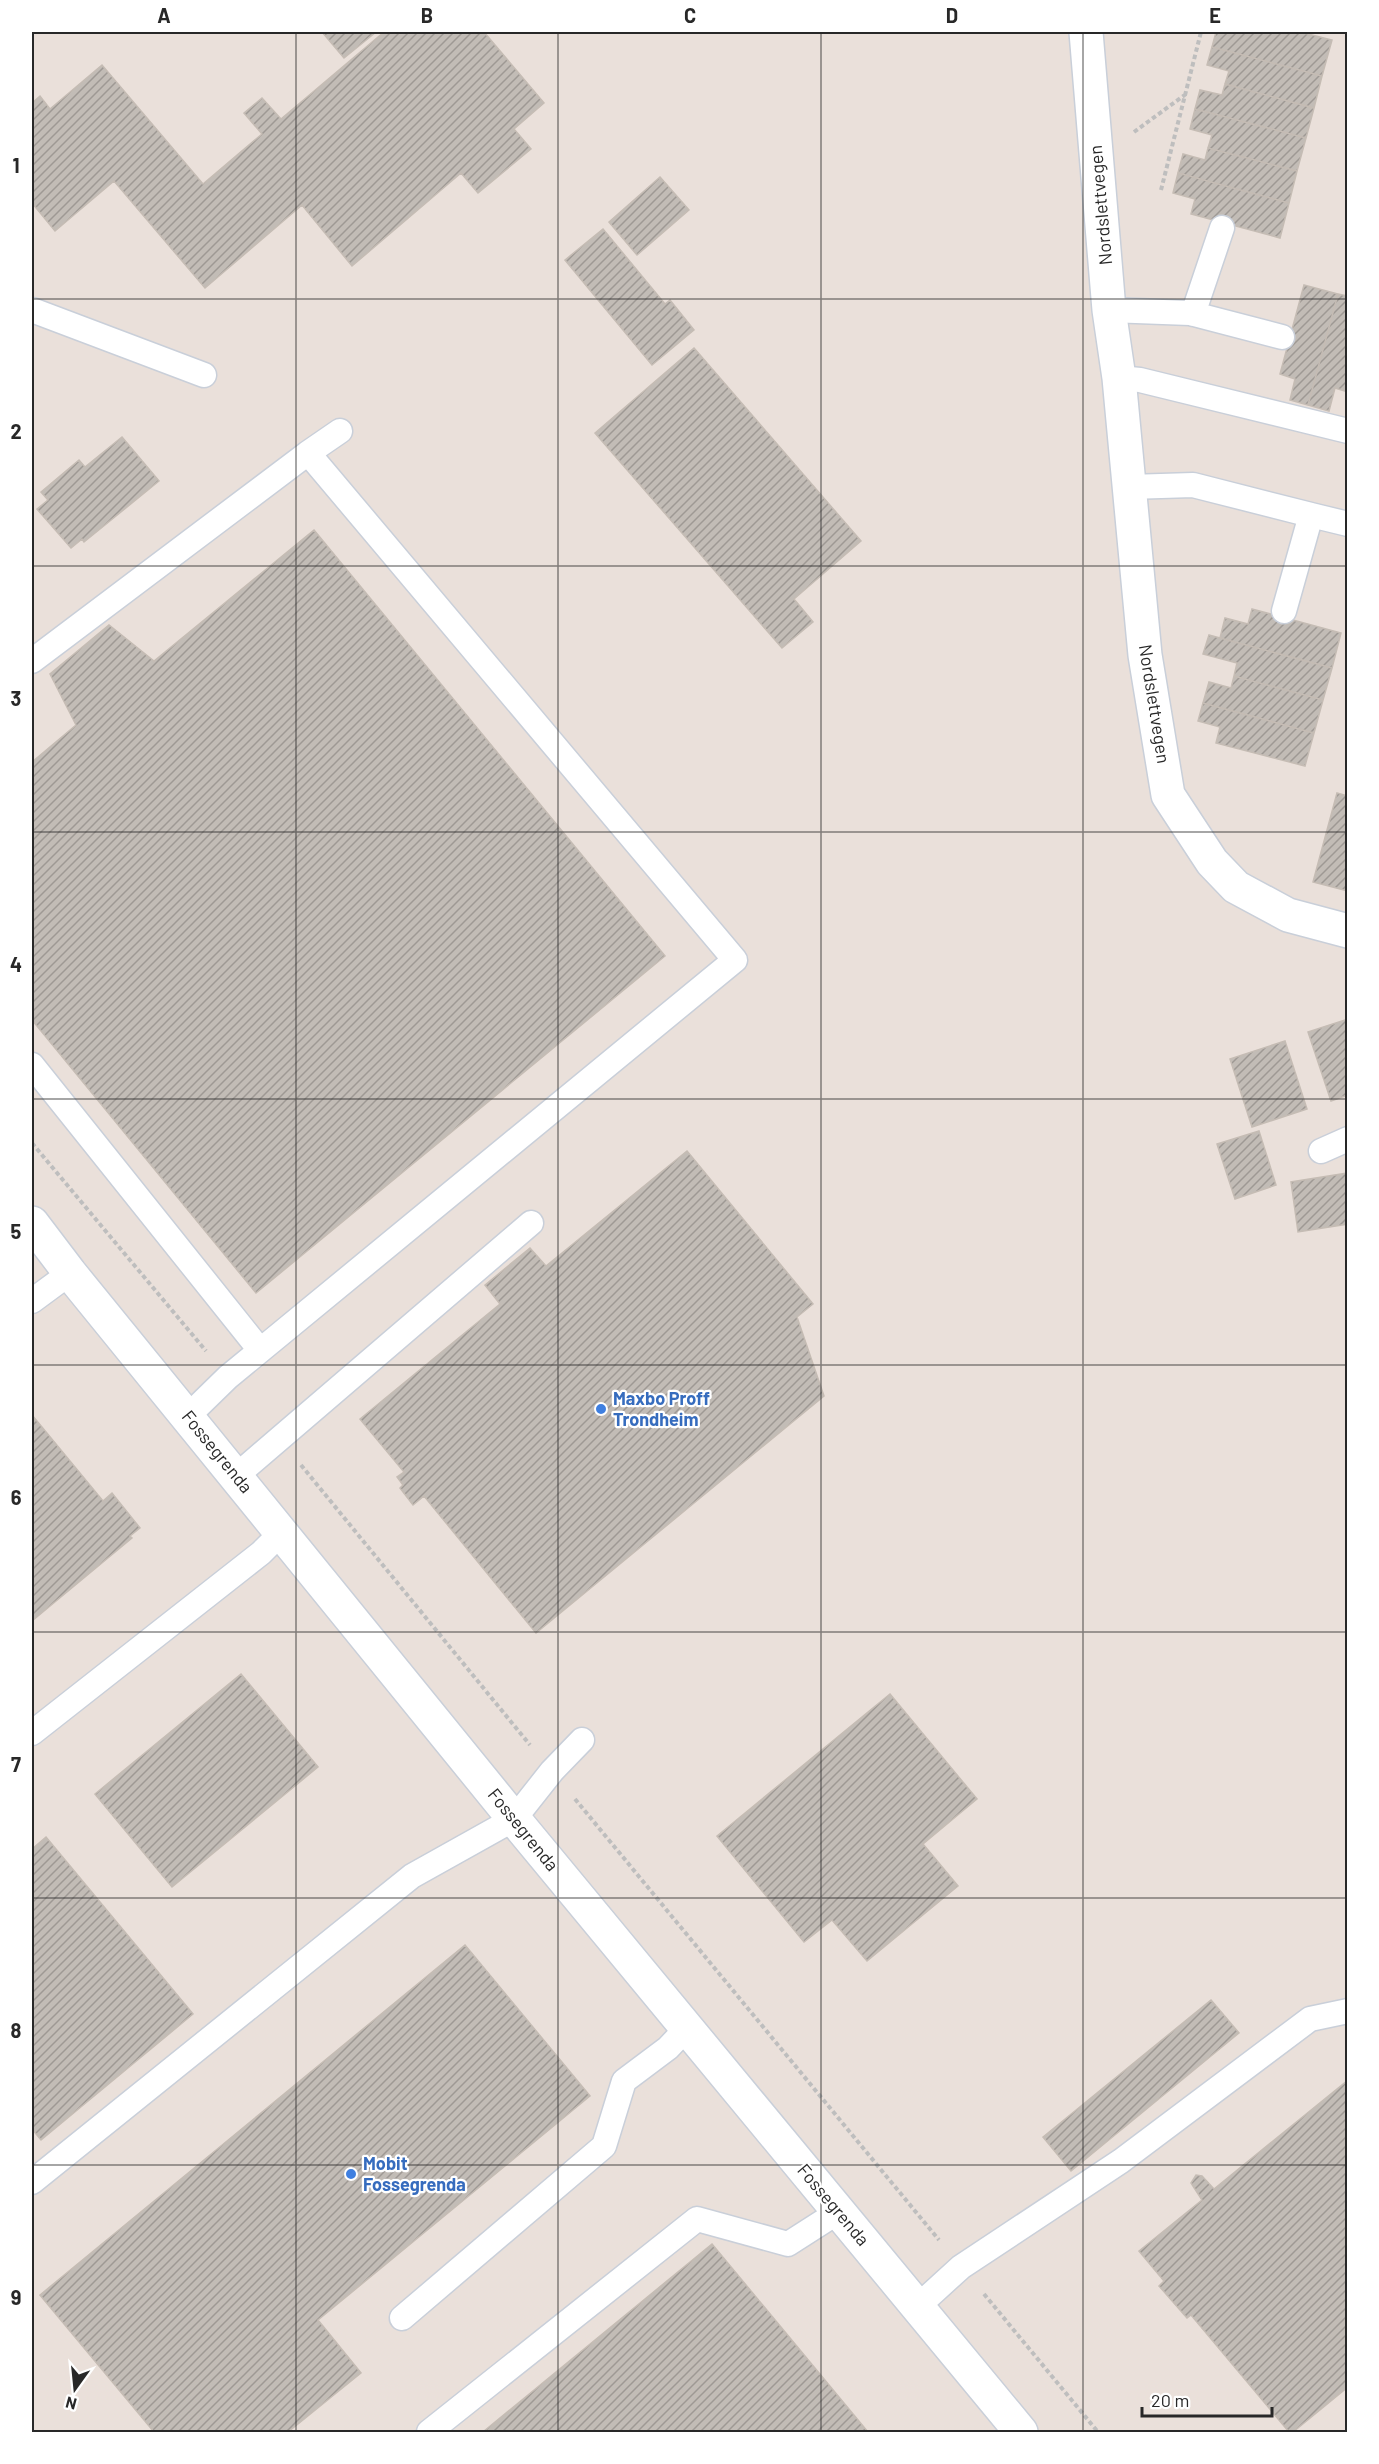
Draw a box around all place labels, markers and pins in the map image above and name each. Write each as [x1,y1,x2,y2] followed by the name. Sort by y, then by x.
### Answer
[613,1387,710,1430] place label: Maxbo Proff Trondheim
[594,1402,608,1416] marker: Maxbo Proff Trondheim
[363,2152,466,2195] place label: Mobit Fossegrenda
[344,2167,358,2181] marker: Mobit Fossegrenda

